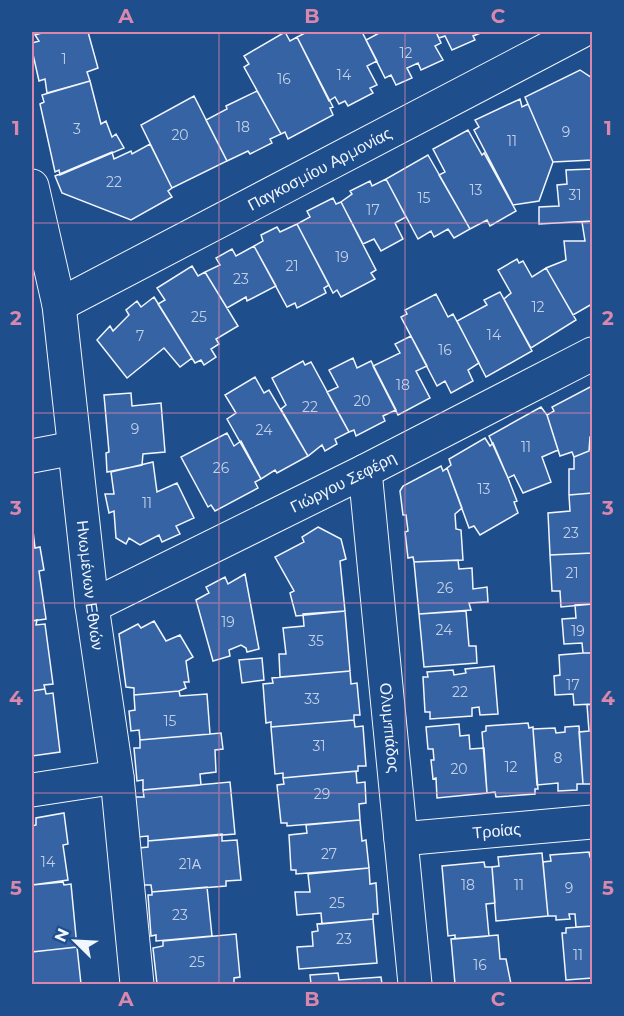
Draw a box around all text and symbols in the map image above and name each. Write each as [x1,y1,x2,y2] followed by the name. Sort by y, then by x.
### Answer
[117,4,134,28] text: A
[304,4,320,28] text: B
[491,4,506,28] text: C
[399,44,413,62] house number: 12
[61,50,67,68] house number: 1
[337,66,352,84] house number: 14
[277,70,291,88] house number: 16
[12,116,20,140] text: 1
[604,116,612,140] text: 1
[236,118,250,136] house number: 18
[73,120,81,138] house number: 3
[244,123,395,214] street label: Παγκοσμίου Αρμονίας
[562,123,570,141] house number: 9
[171,126,189,144] house number: 20
[507,132,517,150] house number: 11
[106,173,122,191] house number: 22
[470,181,483,199] house number: 13
[569,186,581,204] house number: 31
[418,189,431,207] house number: 15
[366,201,380,219] house number: 17
[335,248,349,266] house number: 19
[285,257,299,275] house number: 21
[233,270,249,288] house number: 23
[531,298,545,316] house number: 12
[10,306,22,330] text: 2
[602,306,614,330] text: 2
[191,308,207,326] house number: 25
[487,326,502,344] house number: 14
[136,327,144,345] house number: 7
[438,341,452,359] house number: 16
[396,376,410,394] house number: 18
[353,392,371,410] house number: 20
[302,398,318,416] house number: 22
[131,420,139,438] house number: 9
[256,421,273,439] house number: 24
[521,438,531,456] house number: 11
[287,448,399,516] street label: Γιώργου Σεφέρη
[213,459,230,477] house number: 26
[478,480,491,498] house number: 13
[142,494,152,512] house number: 11
[9,496,22,520] text: 3
[601,496,614,520] text: 3
[73,519,107,652] street label: Ηνωμένων Εθνών
[563,524,579,542] house number: 23
[565,564,579,582] house number: 21
[437,579,454,597] house number: 26
[221,613,235,631] house number: 19
[436,621,453,639] house number: 24
[571,622,585,640] house number: 19
[308,632,324,650] house number: 35
[566,676,580,694] house number: 17
[376,682,403,774] street label: Ολυμπιάδος
[452,683,468,701] house number: 22
[9,686,23,710] text: 4
[601,686,615,710] text: 4
[304,690,320,708] house number: 33
[164,712,177,730] house number: 15
[313,737,325,755] house number: 31
[554,749,563,767] house number: 8
[504,758,518,776] house number: 12
[450,760,468,778] house number: 20
[314,785,330,803] house number: 29
[472,819,522,843] street label: Τροίας
[321,845,337,863] house number: 27
[41,853,56,871] house number: 14
[179,855,202,873] house number: 21Α
[10,876,22,900] text: 5
[461,876,475,894] house number: 18
[514,876,524,894] house number: 11
[602,876,614,900] text: 5
[565,879,573,897] house number: 9
[329,894,345,912] house number: 25
[172,906,188,924] house number: 23
[45,911,105,971] north arrow
[50,925,73,945] text: N
[336,930,352,948] house number: 23
[573,946,583,964] house number: 11
[189,953,205,971] house number: 25
[473,956,487,974] house number: 16
[117,987,134,1011] text: A
[304,987,320,1011] text: B
[491,987,506,1011] text: C

